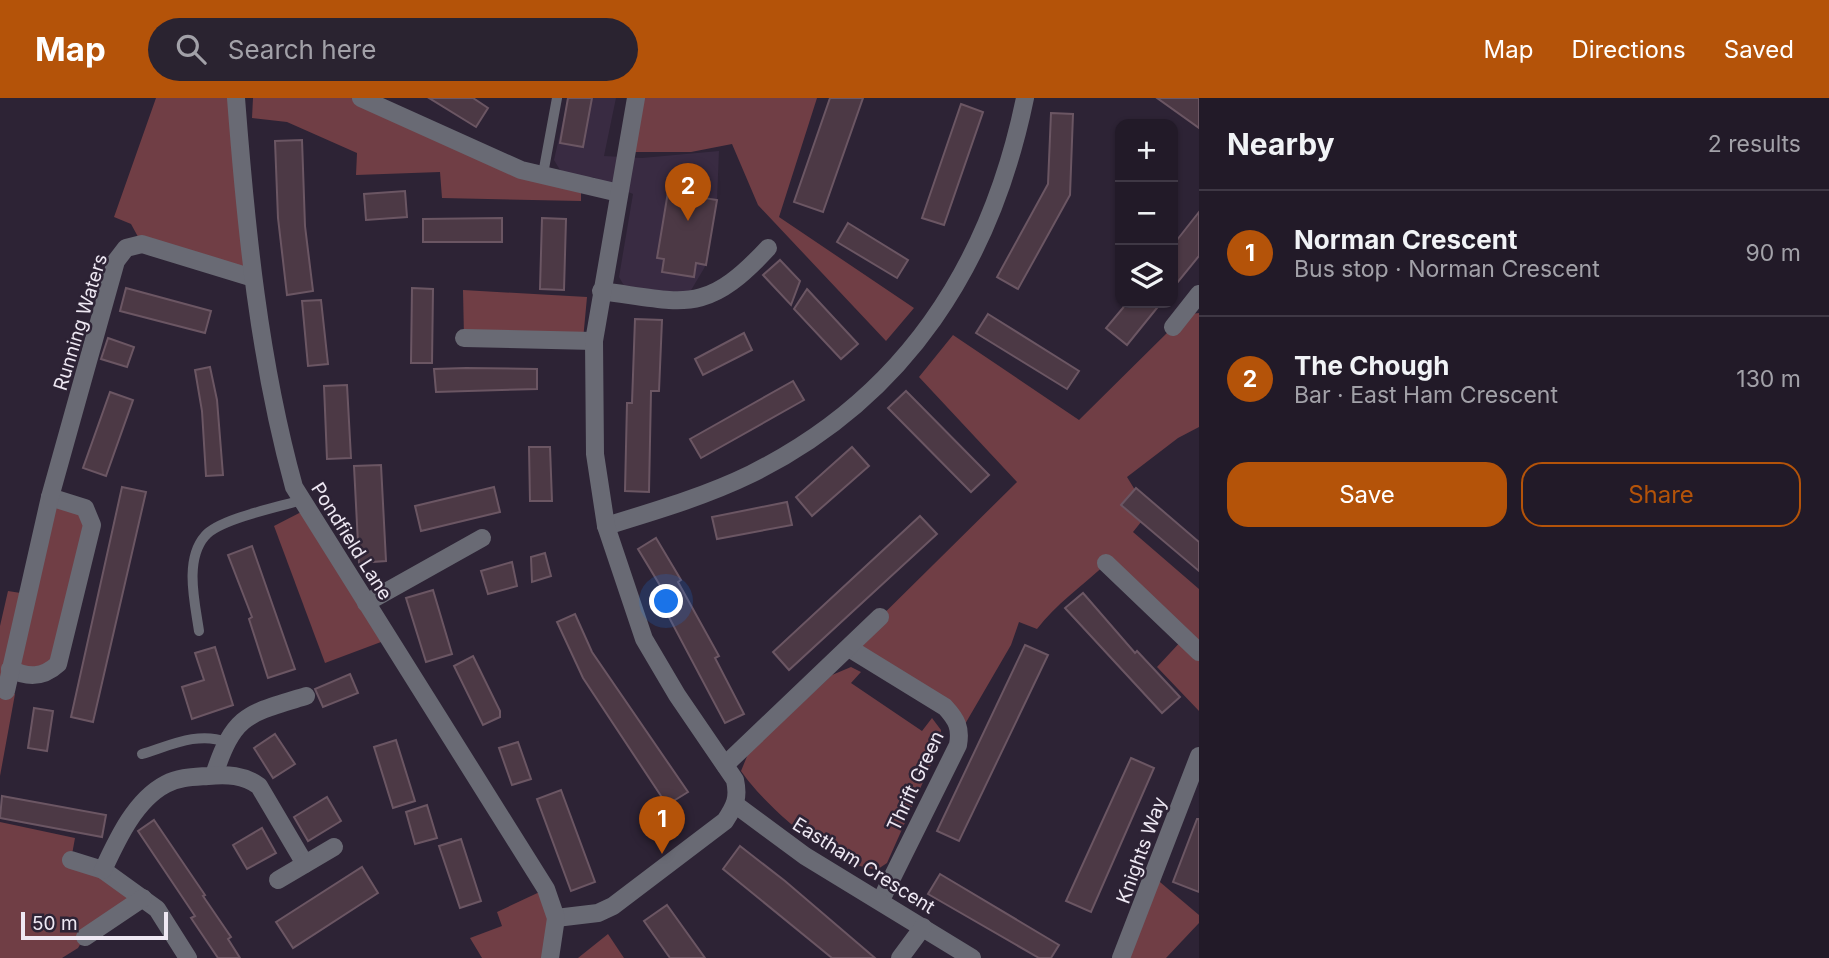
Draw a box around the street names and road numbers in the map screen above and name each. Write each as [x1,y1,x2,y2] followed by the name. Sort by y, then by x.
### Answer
[49,251,112,393] street label: Running Waters
[306,478,397,604] street label: Pondfield Lane
[882,727,949,835] street label: Thrift Green
[1112,793,1171,907] street label: Knights Way
[788,812,939,918] street label: Eastham Crescent

